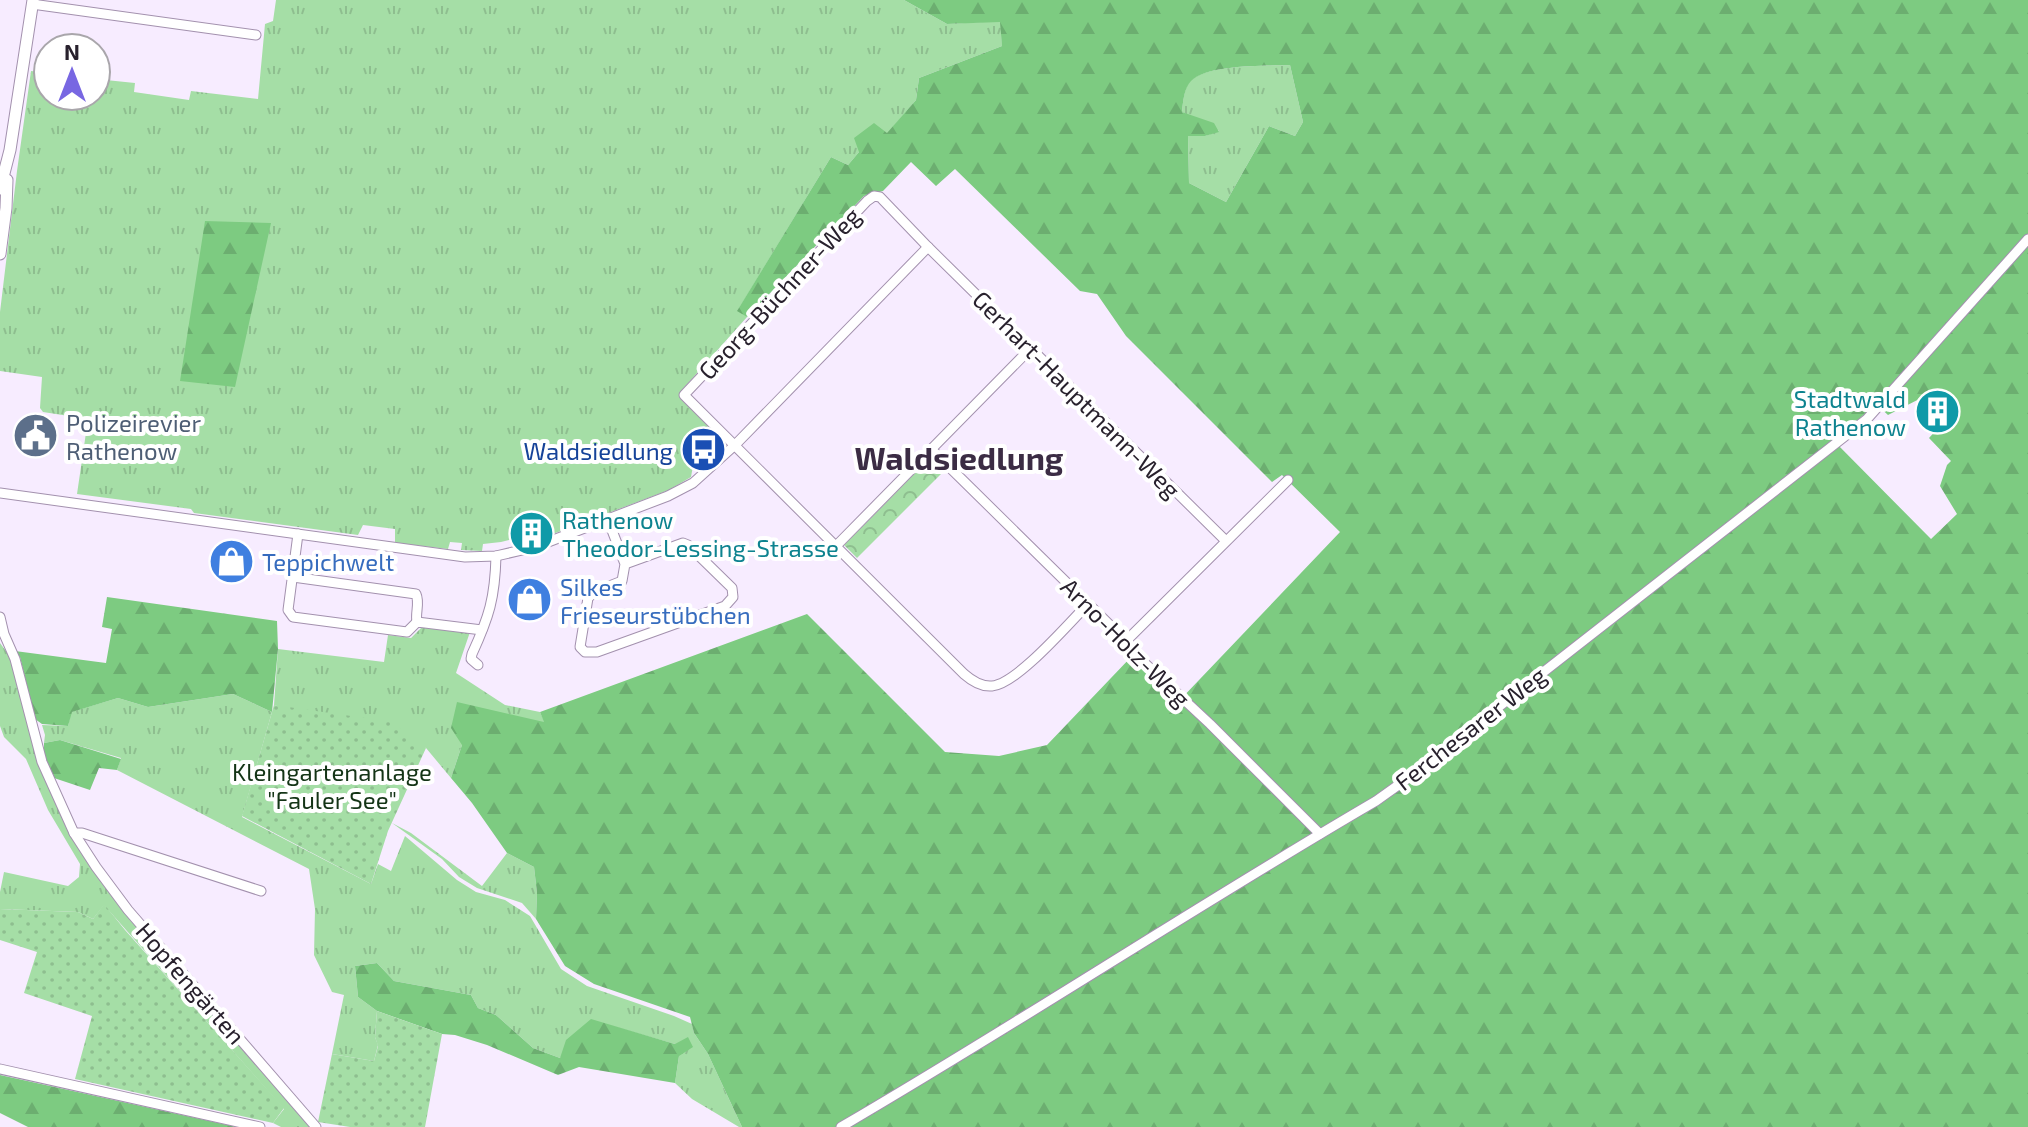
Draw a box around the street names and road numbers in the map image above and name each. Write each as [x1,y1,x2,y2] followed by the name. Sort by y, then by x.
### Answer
[692,201,866,385] street label: Georg-Büchner-Weg
[967,284,1187,504] street label: Gerhart-Hauptmann-Weg
[1055,571,1197,713] street label: Arno-Holz-Weg
[1389,660,1551,796] street label: Ferchesarer Weg
[130,916,252,1050] street label: Hopfengärten

